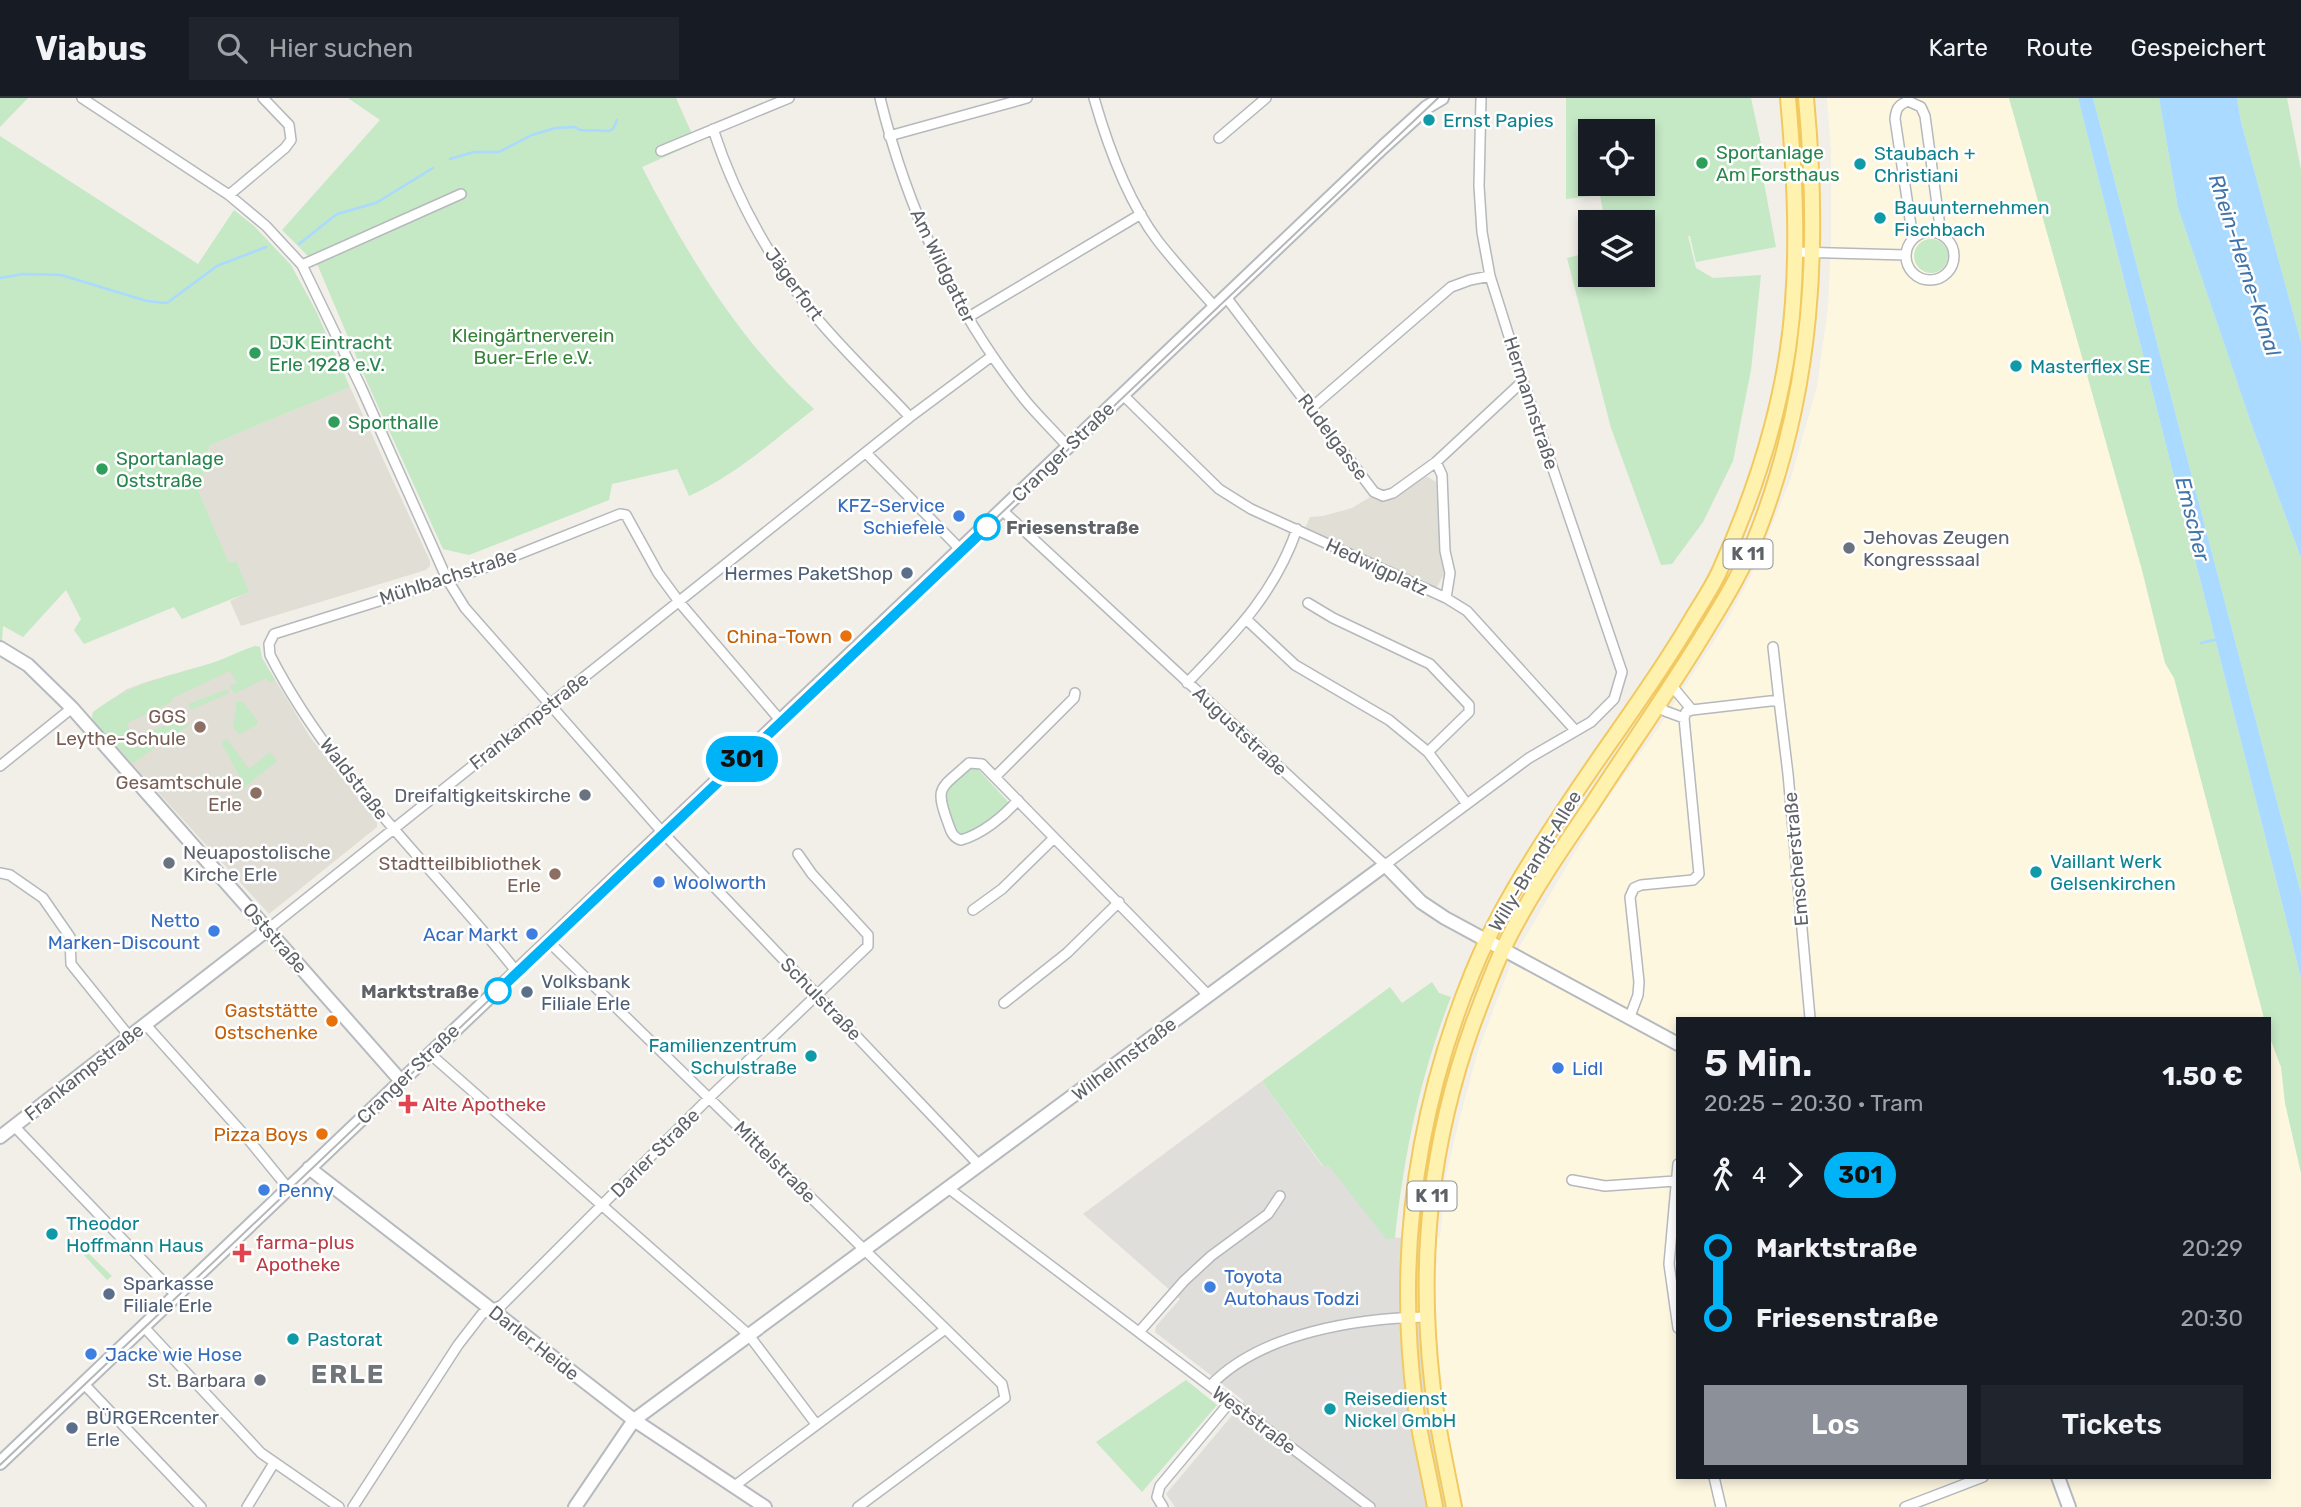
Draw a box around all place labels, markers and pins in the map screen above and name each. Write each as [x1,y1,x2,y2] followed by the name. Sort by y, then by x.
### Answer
[1443,109,1554,132] place label: Ernst Papies
[1421,112,1437,128] marker: Ernst Papies
[1716,141,1840,186] place label: Sportanlage Am Forsthaus
[1874,142,1976,187] place label: Staubach + Christiani
[1694,155,1710,171] marker: Sportanlage Am Forsthaus
[1852,156,1868,172] marker: Staubach + Christiani
[1894,196,2050,241] place label: Bauunternehmen Fischbach
[1872,210,1888,226] marker: Bauunternehmen Fischbach
[269,331,392,376] place label: DJK Eintracht Erle 1928 e.V.
[247,345,263,361] marker: DJK Eintracht Erle 1928 e.V.
[2030,355,2151,378] place label: Masterflex SE
[2008,358,2024,374] marker: Masterflex SE
[348,411,439,434] place label: Sporthalle
[326,414,342,430] marker: Sporthalle
[116,447,224,492] place label: Sportanlage Oststraße
[94,461,110,477] marker: Sportanlage Oststraße
[837,494,945,539] place label: KFZ-Service Schiefele
[951,508,967,524] marker: KFZ-Service Schiefele
[974,514,1000,540] marker: Friesenstraße
[1006,516,1139,539] place label: Friesenstraße
[1863,526,2009,571] place label: Jehovas Zeugen Kongresssaal
[1841,540,1857,556] marker: Jehovas Zeugen Kongresssaal
[724,562,893,585] place label: Hermes PaketShop
[899,565,915,581] marker: Hermes PaketShop
[727,625,832,648] place label: China-Town
[838,628,854,644] marker: China-Town
[56,705,186,750] place label: GGS Leythe-Schule
[192,719,208,735] marker: GGS Leythe-Schule
[116,771,242,816] place label: Gesamtschule Erle
[394,784,571,807] place label: Dreifaltigkeitskirche
[248,785,264,801] marker: Gesamtschule Erle
[577,787,593,803] marker: Dreifaltigkeitskirche
[183,841,331,886] place label: Neuapostolische Kirche Erle
[2050,850,2176,895] place label: Vaillant Werk Gelsenkirchen
[379,852,541,897] place label: Stadtteilbibliothek Erle
[161,855,177,871] marker: Neuapostolische Kirche Erle
[2028,864,2044,880] marker: Vaillant Werk Gelsenkirchen
[547,866,563,882] marker: Stadtteilbibliothek Erle
[673,871,766,894] place label: Woolworth
[651,874,667,890] marker: Woolworth
[48,909,201,954] place label: Netto Marken-Discount
[206,923,222,939] marker: Netto Marken-Discount
[423,923,519,946] place label: Acar Markt
[524,926,540,942] marker: Acar Markt
[541,970,631,1015] place label: Volksbank Filiale Erle
[485,978,511,1004] marker: Marktstraße
[361,980,479,1003] place label: Marktstraße
[519,984,535,1000] marker: Volksbank Filiale Erle
[214,999,318,1044] place label: Gaststätte Ostschenke
[324,1013,340,1029] marker: Gaststätte Ostschenke
[649,1034,797,1079] place label: Familienzentrum Schulstraße
[803,1048,819,1064] marker: Familienzentrum Schulstraße
[1572,1057,1603,1080] place label: Lidl
[1550,1060,1566,1076] marker: Lidl
[422,1093,546,1116] place label: Alte Apotheke
[400,1096,416,1112] marker: Alte Apotheke
[214,1123,308,1146] place label: Pizza Boys
[314,1126,330,1142] marker: Pizza Boys
[278,1179,334,1202] place label: Penny
[256,1182,272,1198] marker: Penny
[66,1212,204,1257] place label: Theodor Hoffmann Haus
[44,1226,60,1242] marker: Theodor Hoffmann Haus
[256,1231,355,1276] place label: farma-plus Apotheke
[234,1245,250,1261] marker: farma-plus Apotheke
[1224,1265,1359,1310] place label: Toyota Autohaus Todzi
[123,1272,214,1317] place label: Sparkasse Filiale Erle
[1202,1279,1218,1295] marker: Toyota Autohaus Todzi
[101,1286,117,1302] marker: Sparkasse Filiale Erle
[307,1328,383,1351] place label: Pastorat
[285,1331,301,1347] marker: Pastorat
[105,1343,242,1366] place label: Jacke wie Hose
[83,1346,99,1362] marker: Jacke wie Hose
[148,1369,246,1392] place label: St. Barbara
[252,1372,268,1388] marker: St. Barbara
[1344,1387,1456,1432] place label: Reisedienst Nickel GmbH
[1322,1401,1338,1417] marker: Reisedienst Nickel GmbH
[86,1406,220,1451] place label: BÜRGERcenter Erle
[64,1420,80,1436] marker: BÜRGERcenter Erle

